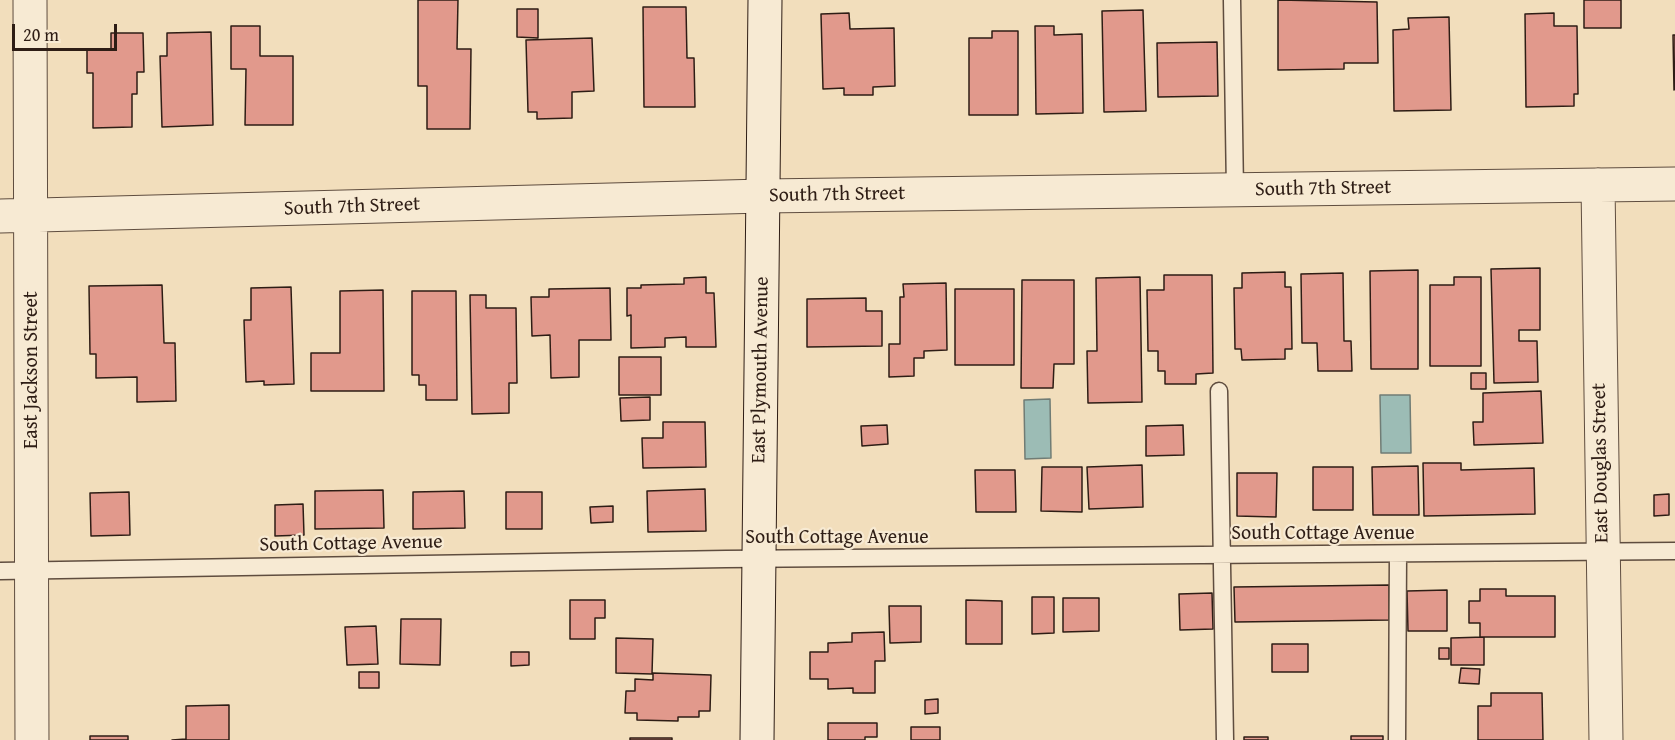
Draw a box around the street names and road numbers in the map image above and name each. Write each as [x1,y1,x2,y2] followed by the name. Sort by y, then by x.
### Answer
[1255,176,1391,202] street label: South 7th Street
[769,182,905,208] street label: South 7th Street
[283,193,421,221] street label: South 7th Street
[747,276,775,464] street label: East Plymouth Avenue
[20,291,44,449] street label: East Jackson Street
[1588,383,1614,543] street label: East Douglas Street
[1231,522,1415,546] street label: South Cottage Avenue
[745,526,929,550] street label: South Cottage Avenue
[259,530,443,558] street label: South Cottage Avenue

